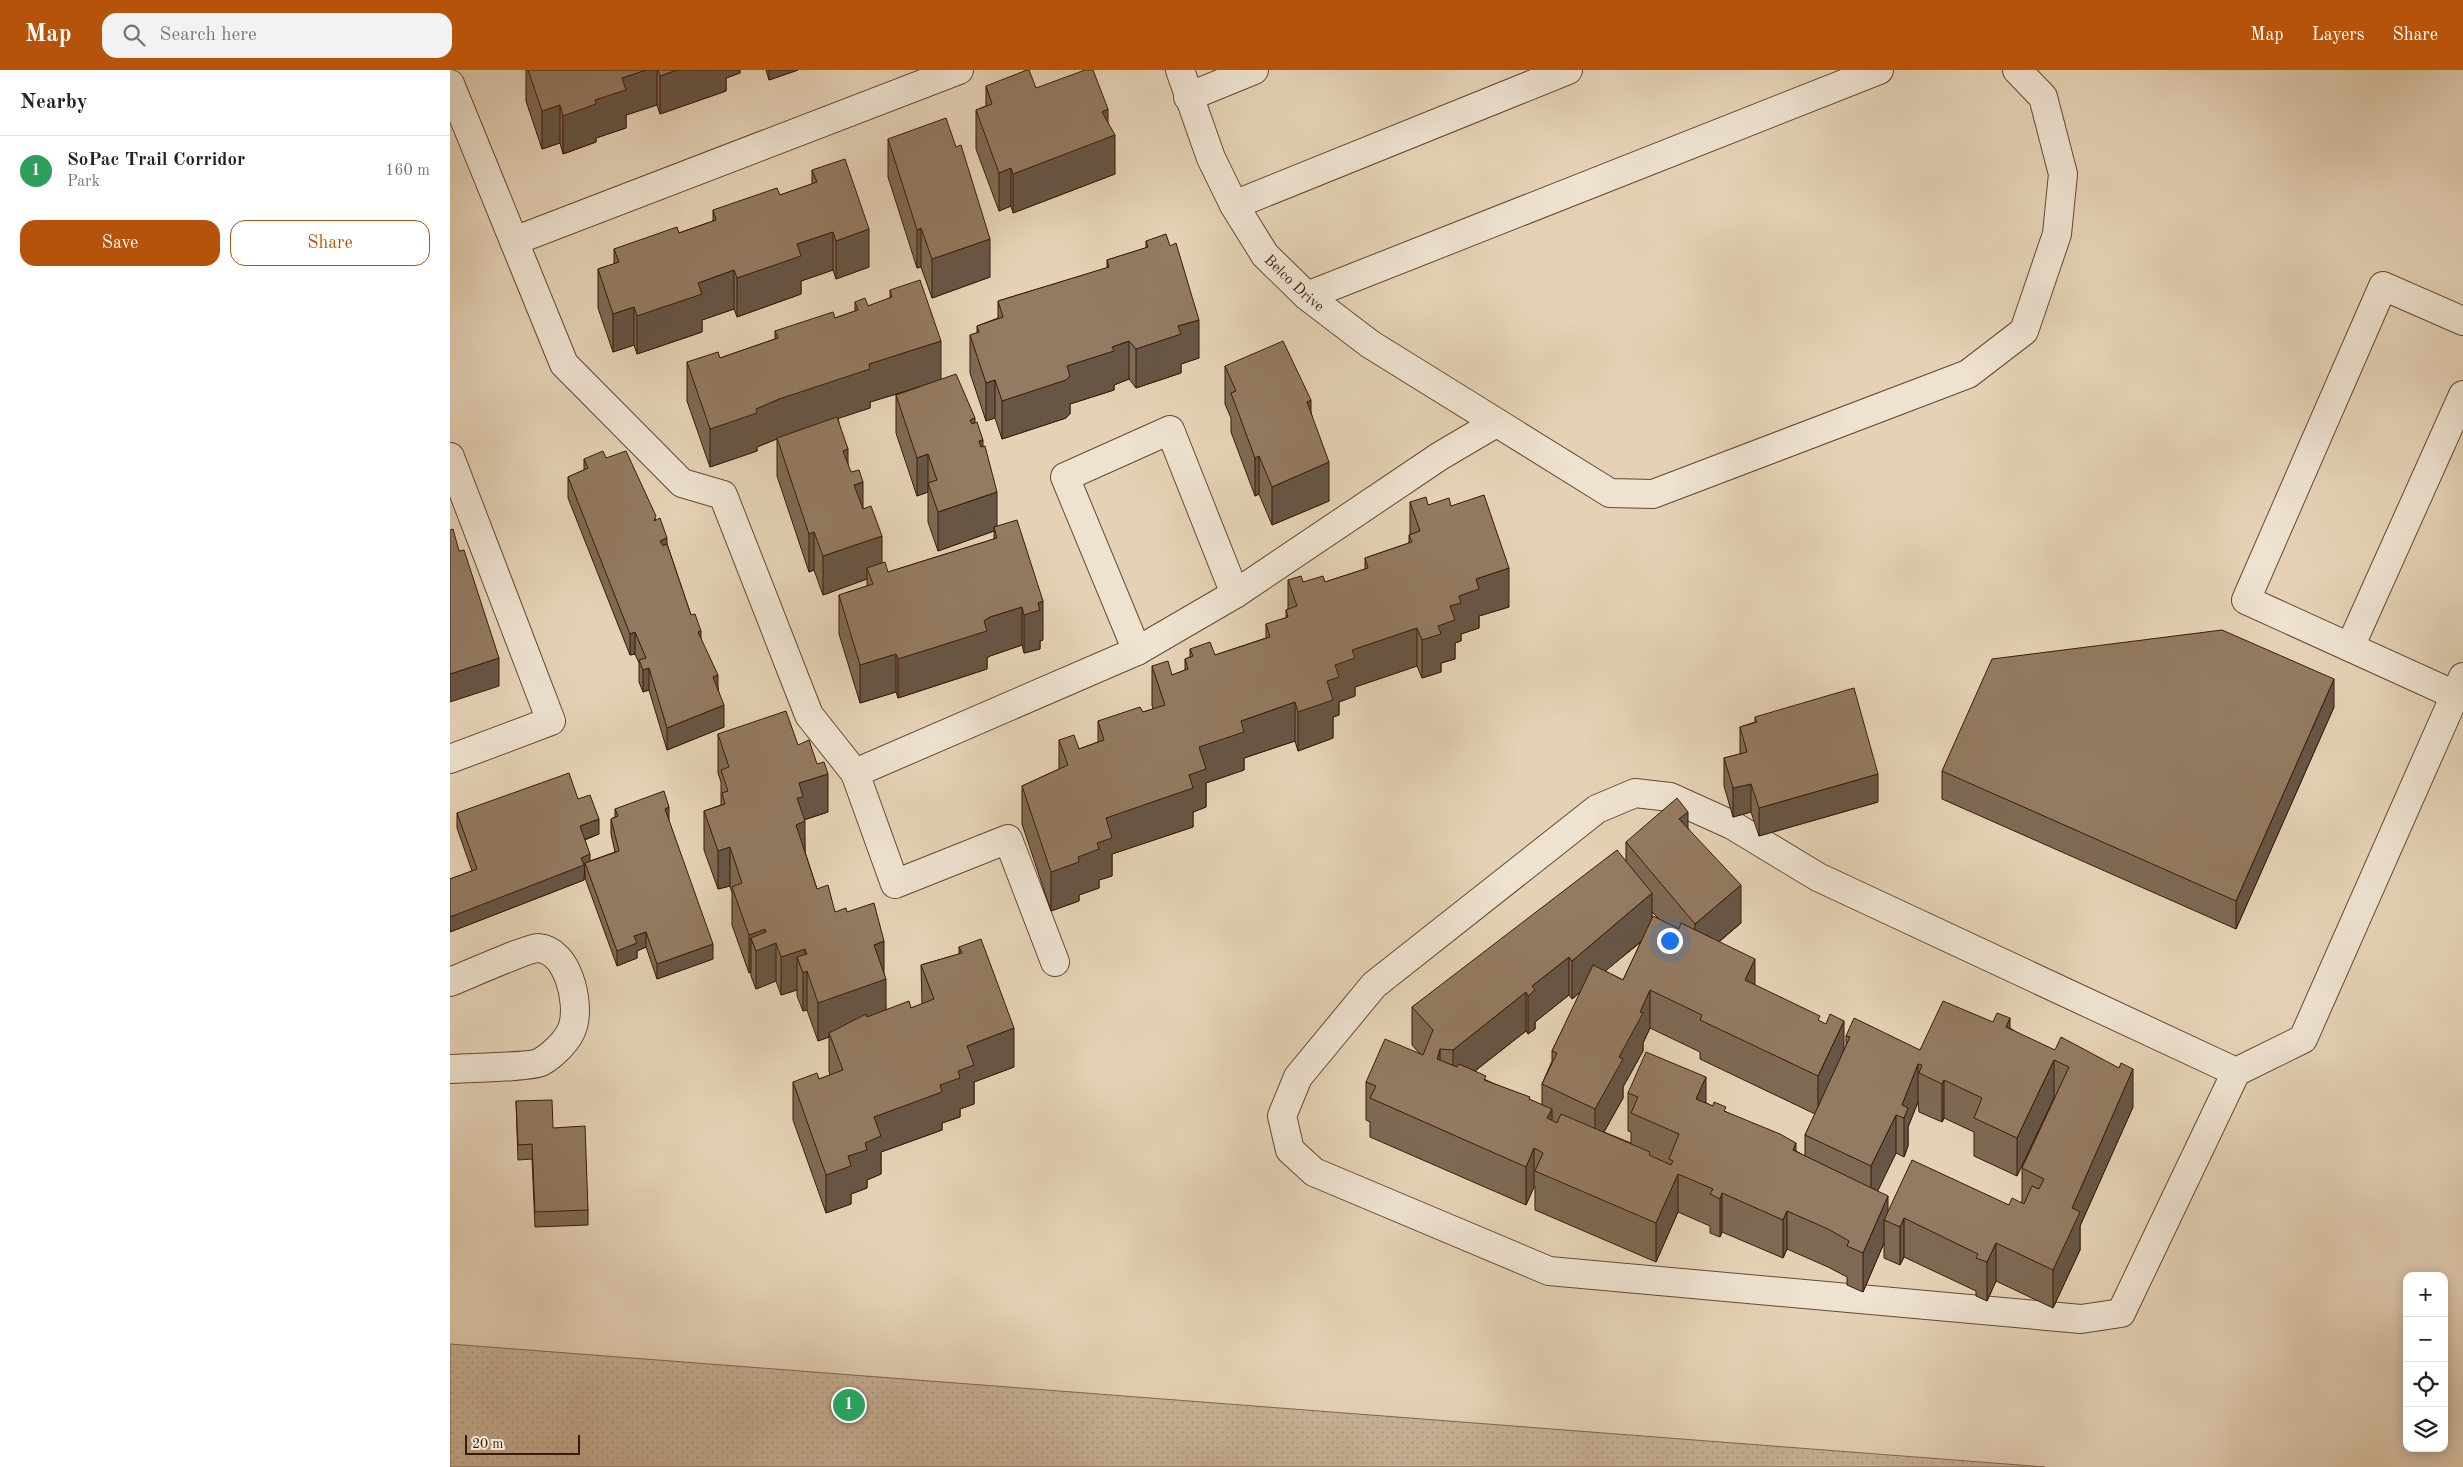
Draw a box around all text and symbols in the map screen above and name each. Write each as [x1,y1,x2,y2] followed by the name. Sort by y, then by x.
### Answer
[102,13,452,58] search box
[120,21,148,49] icon: search
[25,23,72,47] text: Map
[160,26,257,45] text: Search here
[2250,26,2284,44] text: Map
[2312,26,2364,44] text: Layers
[2392,26,2438,44] text: Share
[20,92,88,113] text: Nearby
[67,151,245,170] text: SoPac Trail Corridor
[31,163,41,179] text: 1
[385,163,430,179] text: 160 m
[67,174,100,190] text: Park
[20,220,220,266] button: Save
[230,220,430,266] button: Share
[1261,253,1326,315] street label: Belco Drive
[1657,928,1683,954] your location
[2403,1272,2448,1452] map controls
[2403,1272,2448,1317] button: +
[2403,1317,2448,1362] button: −
[2403,1362,2448,1407] button: locate
[833,1386,865,1424] pin: 1
[2403,1407,2448,1452] button: layers
[465,1432,580,1455] scale bar
[472,1437,503,1451] text: 20 m

